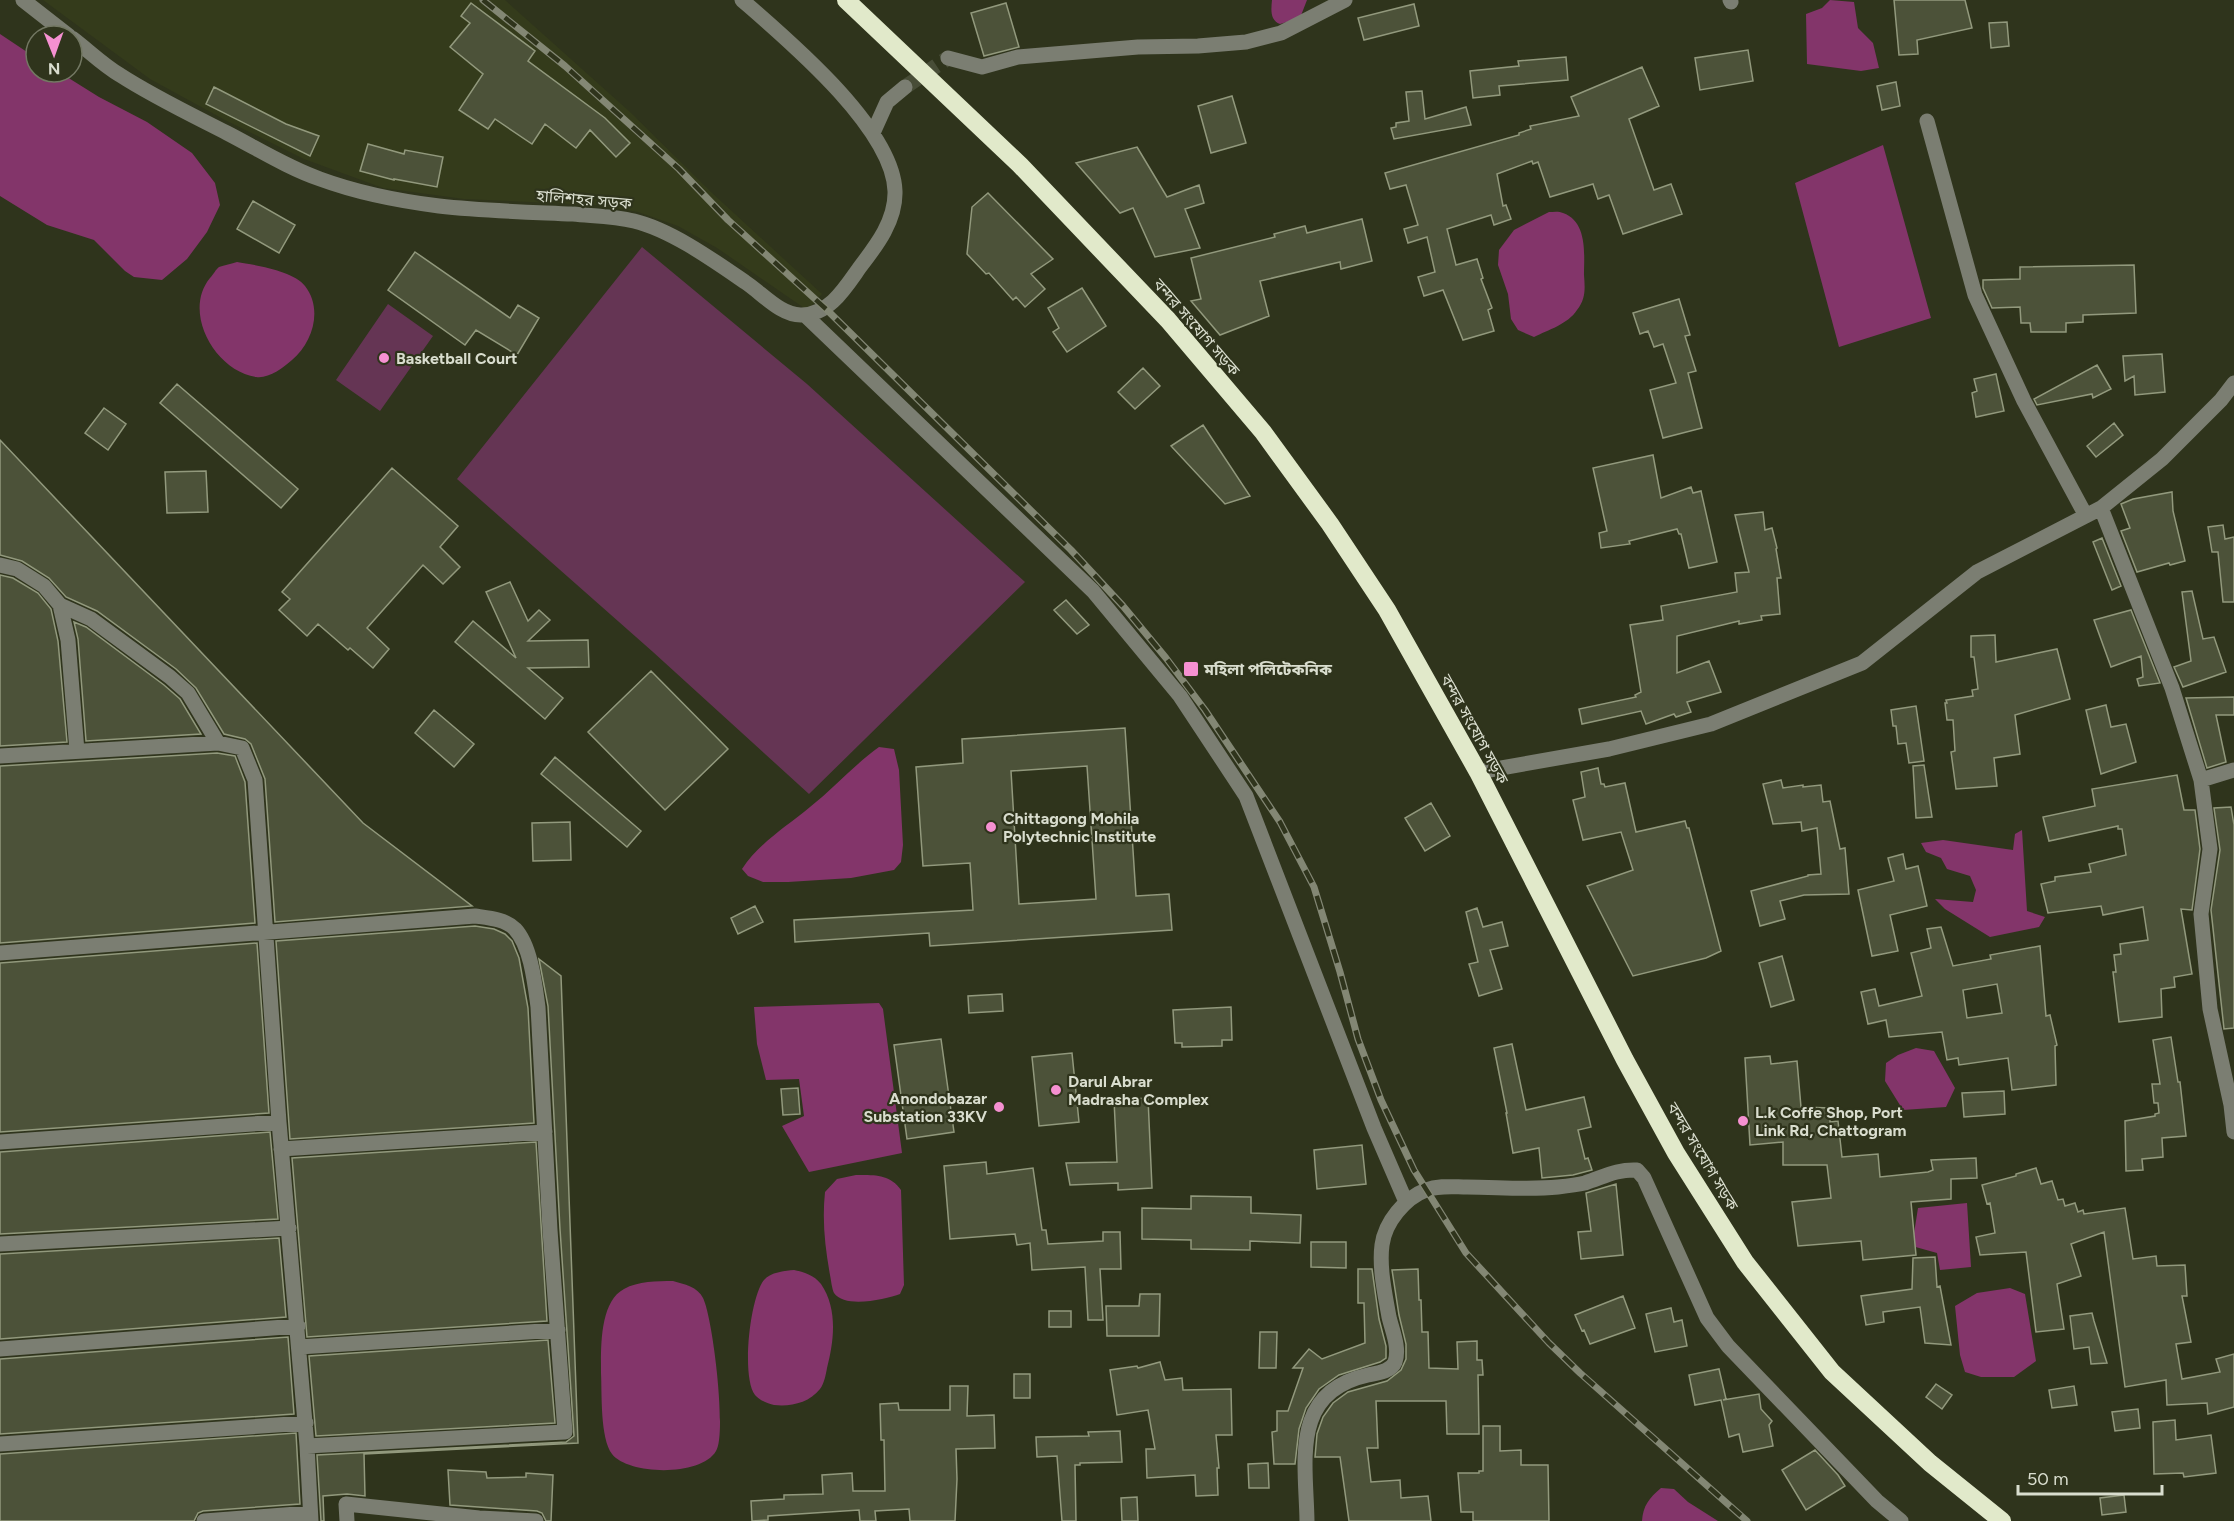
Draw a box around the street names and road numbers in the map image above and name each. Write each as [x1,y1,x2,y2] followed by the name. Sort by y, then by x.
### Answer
[534,186,634,213] street label: হালিশহর সড়ক
[1149,274,1245,381] street label: বন্দর সংযোগ সড়ক
[1436,670,1513,788] street label: বন্দর সংযোগ সড়ক
[1662,1098,1743,1214] street label: বন্দর সংযোগ সড়ক

